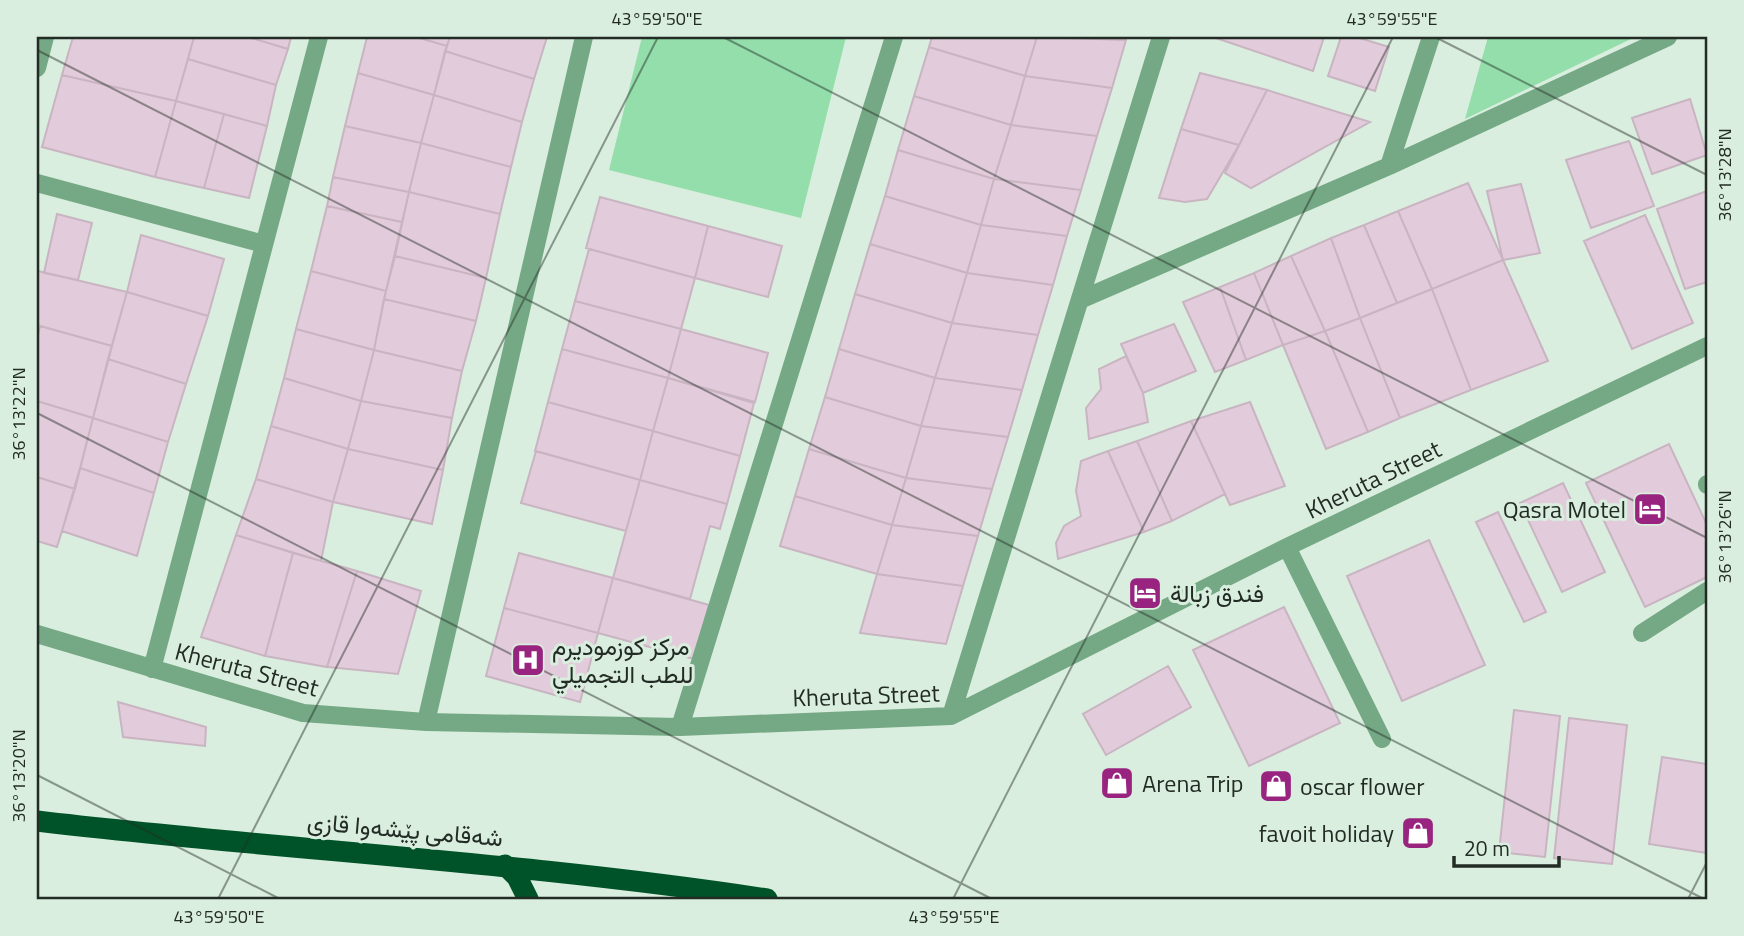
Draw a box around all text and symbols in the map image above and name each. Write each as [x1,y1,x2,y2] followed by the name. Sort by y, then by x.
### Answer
[612,5,703,32] text: 43°59'50"E
[1347,5,1438,32] text: 43°59'55"E
[1711,128,1738,222] text: 36°13'28"N
[5,367,32,461] text: 36°13'22"N
[1299,430,1448,527] street label: Kheruta Street
[1631,490,1669,528] hotel icon: Qasra Motel
[1711,490,1738,584] text: 36°13'26"N
[1503,491,1626,527] place label: Qasra Motel
[1126,574,1164,612] hotel icon: فندق زبالة
[1170,575,1264,611] place label: فندق زبالة
[552,628,693,694] place label: مركز كوزموديرم للطب التجميلي
[171,633,323,706] street label: Kheruta Street
[509,641,547,679] hospital icon: مركز كوزموديرم للطب التجميلي
[792,674,941,716] street label: Kheruta Street
[5,729,32,823] text: 36°13'20"N
[1098,764,1136,802] shop icon: Arena Trip
[1142,765,1243,801] place label: Arena Trip
[1257,767,1295,805] shop icon: oscar flower
[1300,768,1425,804] place label: oscar flower
[306,803,504,855] street label: شەقامی پێشەوا قازی
[1399,814,1437,852] shop icon: favoit holiday
[1259,815,1394,851] place label: favoit holiday
[1454,824,1558,868] scale bar
[1464,832,1510,864] text: 20 m
[174,903,265,930] text: 43°59'50"E
[909,903,1000,930] text: 43°59'55"E

